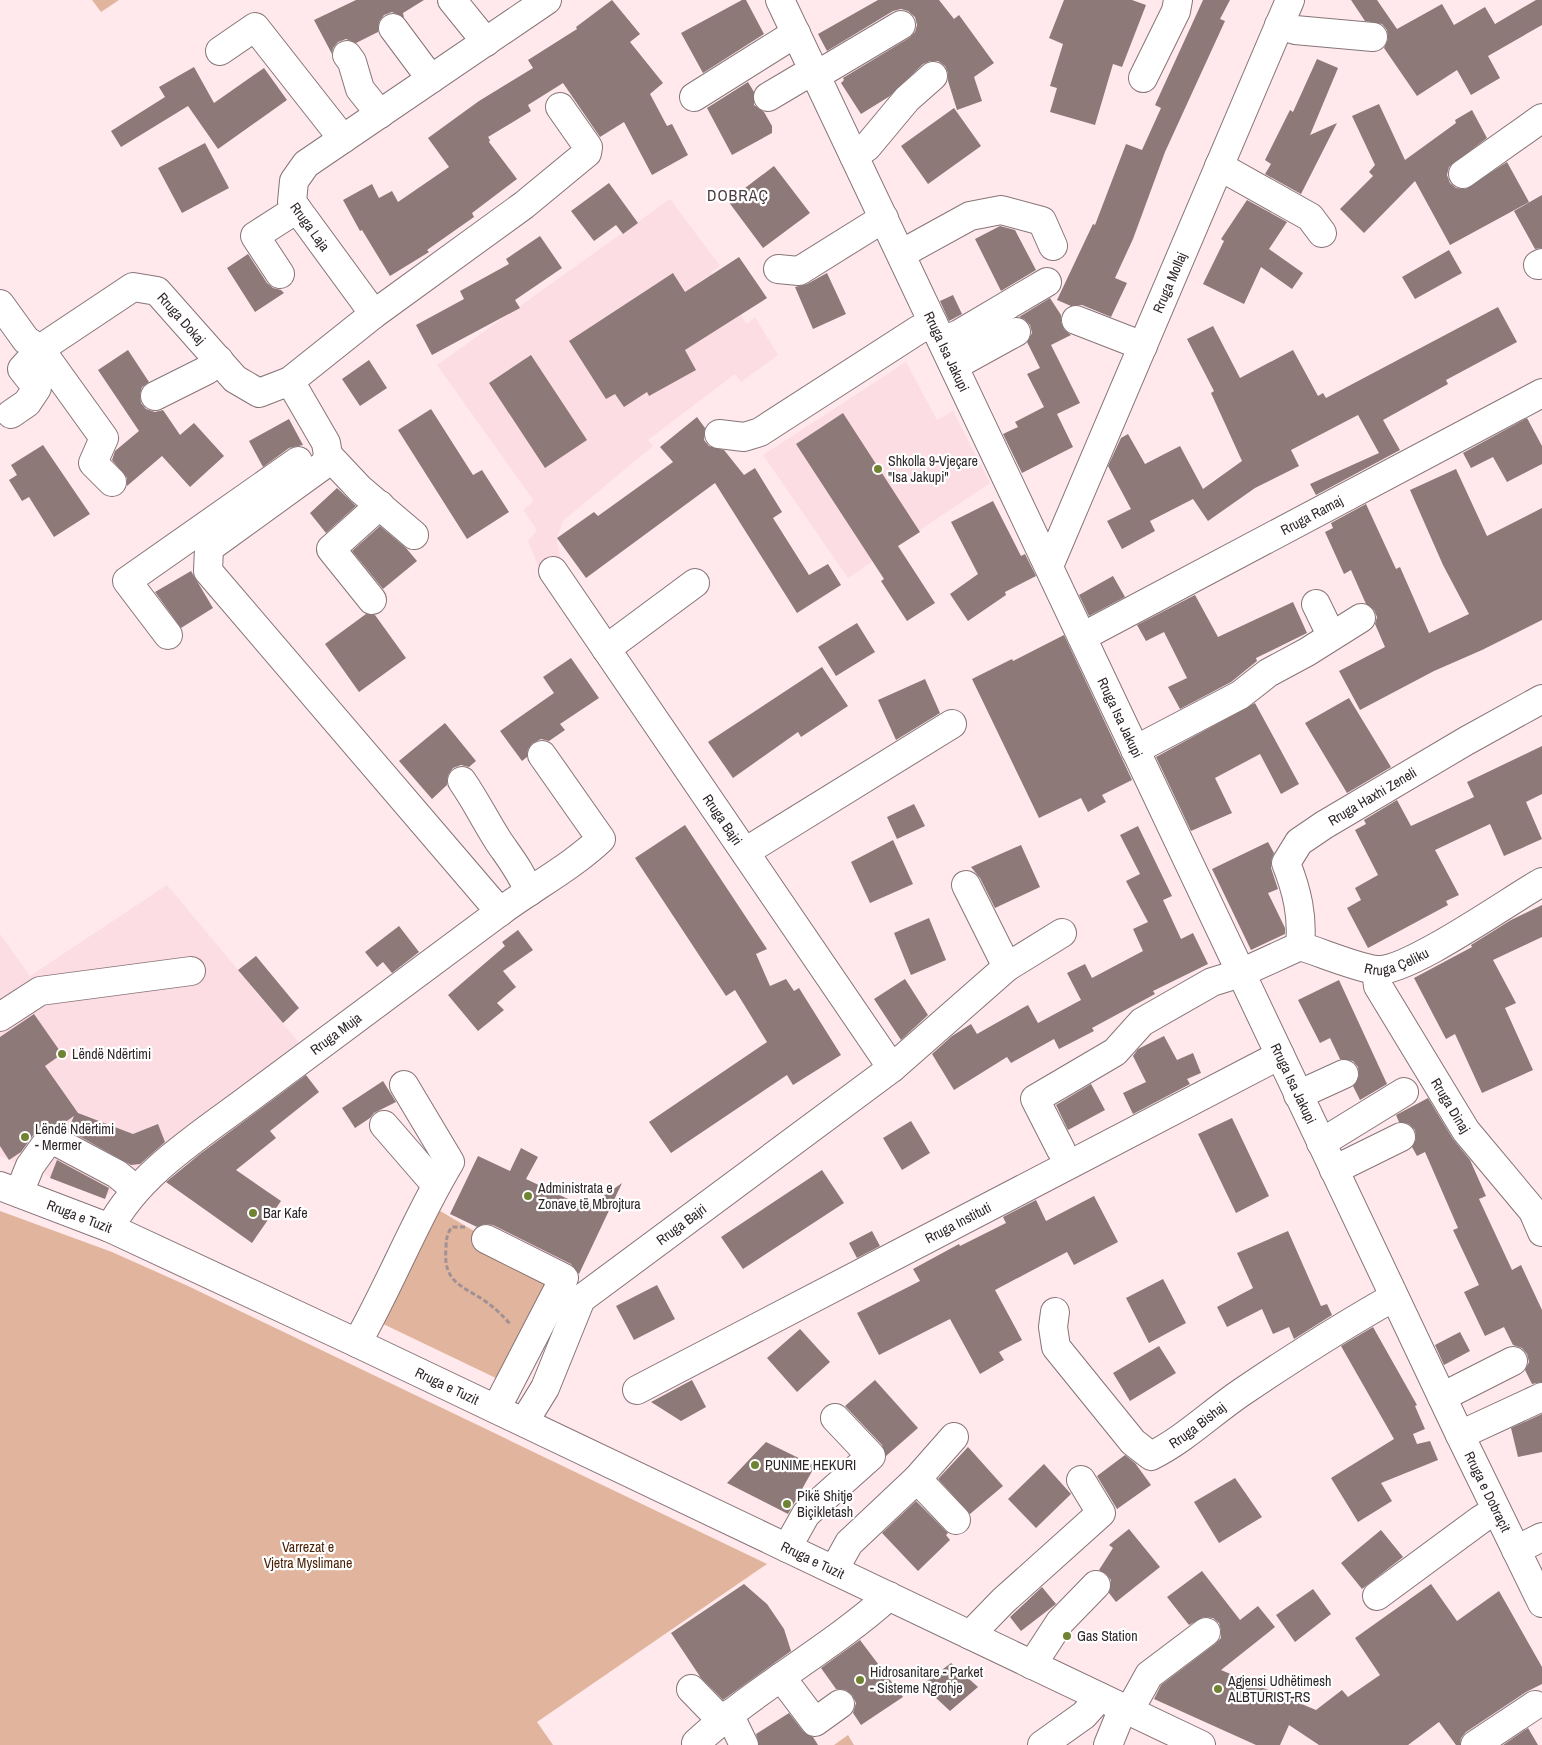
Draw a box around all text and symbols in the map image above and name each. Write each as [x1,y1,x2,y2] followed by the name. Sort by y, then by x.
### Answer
[707,184,769,206] district label: DOBRAÇ
[286,199,334,255] street label: Rruga Laja
[1149,249,1191,316] street label: Rruga Mollaj
[154,289,209,348] street label: Rruga Dokaj
[920,308,973,395] street label: Rruga Isa Jakupi
[888,452,978,486] place label: Shkolla 9-Vjeçare "Isa Jakupi"
[872,463,884,475] marker: Shkolla 9-Vjeçare "Isa Jakupi"
[1278,491,1346,539] street label: Rruga Ramaj
[1093,674,1147,761] street label: Rruga Isa Jakupi
[1325,763,1420,830] street label: Rruga Haxhi Zeneli
[699,791,746,849] street label: Rruga Bajri
[1363,944,1432,979] street label: Rruga Çeliku
[307,1008,365,1059] street label: Rruga Muja
[1267,1040,1320,1127] street label: Rruga Isa Jakupi
[72,1045,151,1063] place label: Lëndë Ndërtimi
[56,1048,68,1060] marker: Lëndë Ndërtimi
[1427,1075,1474,1136] street label: Rruga Dinaj
[35,1120,114,1154] place label: Lëndë Ndërtimi - Mermer
[19,1131,31,1143] marker: Lëndë Ndërtimi - Mermer
[537,1179,641,1213] place label: Administrata e Zonave të Mbrojtura
[522,1190,534,1202] marker: Administrata e Zonave të Mbrojtura
[44,1196,115,1237] street label: Rruga e Tuzit
[922,1198,994,1247] street label: Rruga Instituti
[653,1200,710,1249] street label: Rruga Bajri
[263,1204,308,1222] place label: Bar Kafe
[247,1207,259,1219] marker: Bar Kafe
[412,1363,482,1409] street label: Rruga e Tuzit
[1165,1398,1229,1452] street label: Rruga Bishaj
[1460,1448,1515,1535] street label: Rruga e Dobraçit
[765,1456,856,1474] place label: PUNIME HEKURI
[749,1459,761,1471] marker: PUNIME HEKURI
[797,1487,853,1521] place label: Pikë Shitje Biçikletash
[781,1498,793,1510] marker: Pikë Shitje Biçikletash
[778,1537,848,1583] street label: Rruga e Tuzit
[264,1538,352,1572] park label: Varrezat e Vjetra Myslimane
[1077,1627,1138,1645] place label: Gas Station
[1061,1630,1073,1642] marker: Gas Station
[870,1663,983,1697] place label: Hidrosanitare - Parket - Sisteme Ngrohje
[1227,1672,1331,1706] place label: Agjensi Udhëtimesh ALBTURIST-RS
[854,1674,866,1686] marker: Hidrosanitare - Parket - Sisteme Ngrohje
[1212,1683,1224,1695] marker: Agjensi Udhëtimesh ALBTURIST-RS

